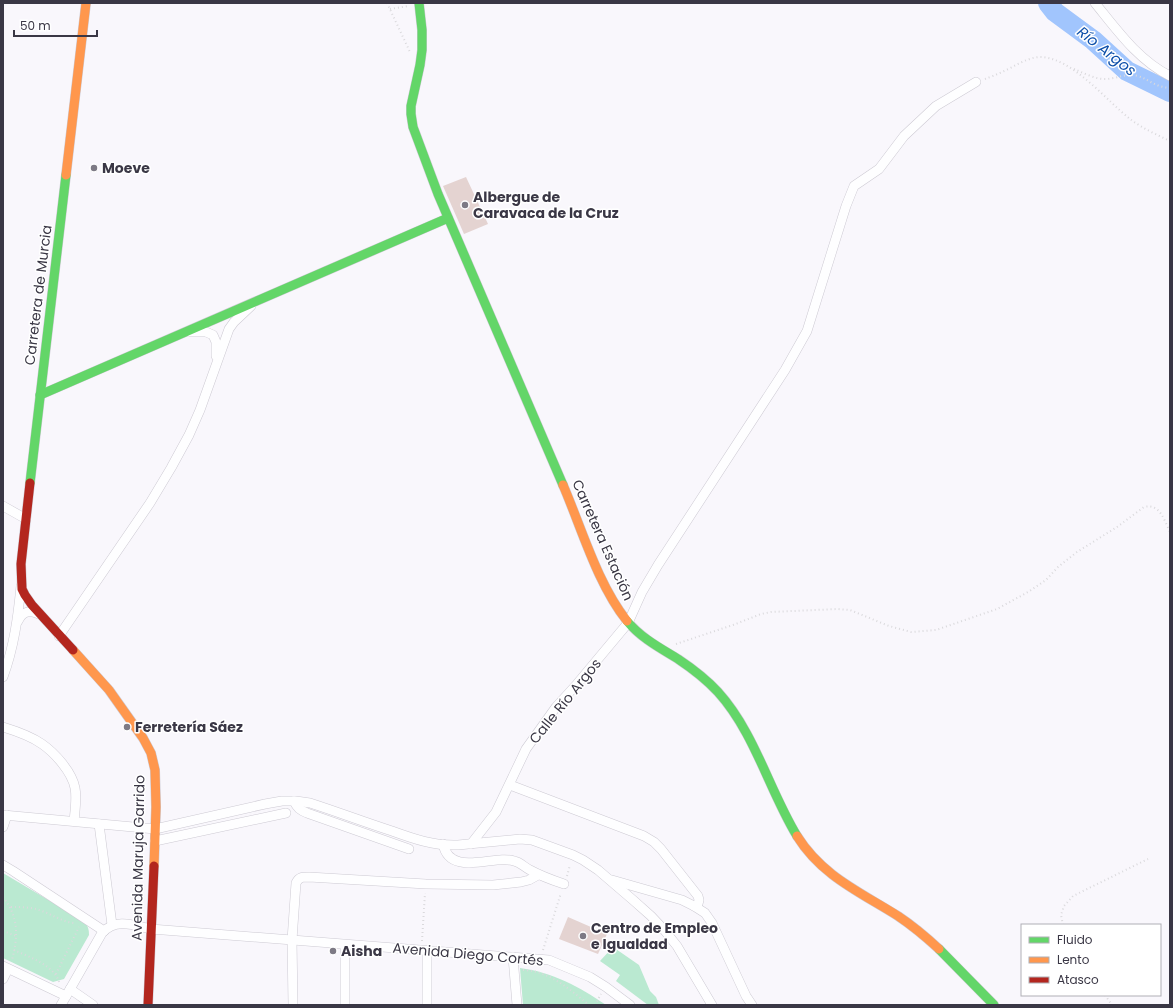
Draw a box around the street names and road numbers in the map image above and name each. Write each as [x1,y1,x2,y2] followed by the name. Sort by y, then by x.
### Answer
[19,224,57,366] street label: Carretera de Murcia
[567,476,639,604] street label: Carretera Estación
[524,654,606,748] street label: Calle Río Argos
[127,775,149,941] street label: Avenida Maruja Garrido
[392,937,544,971] street label: Avenida Diego Cortés

